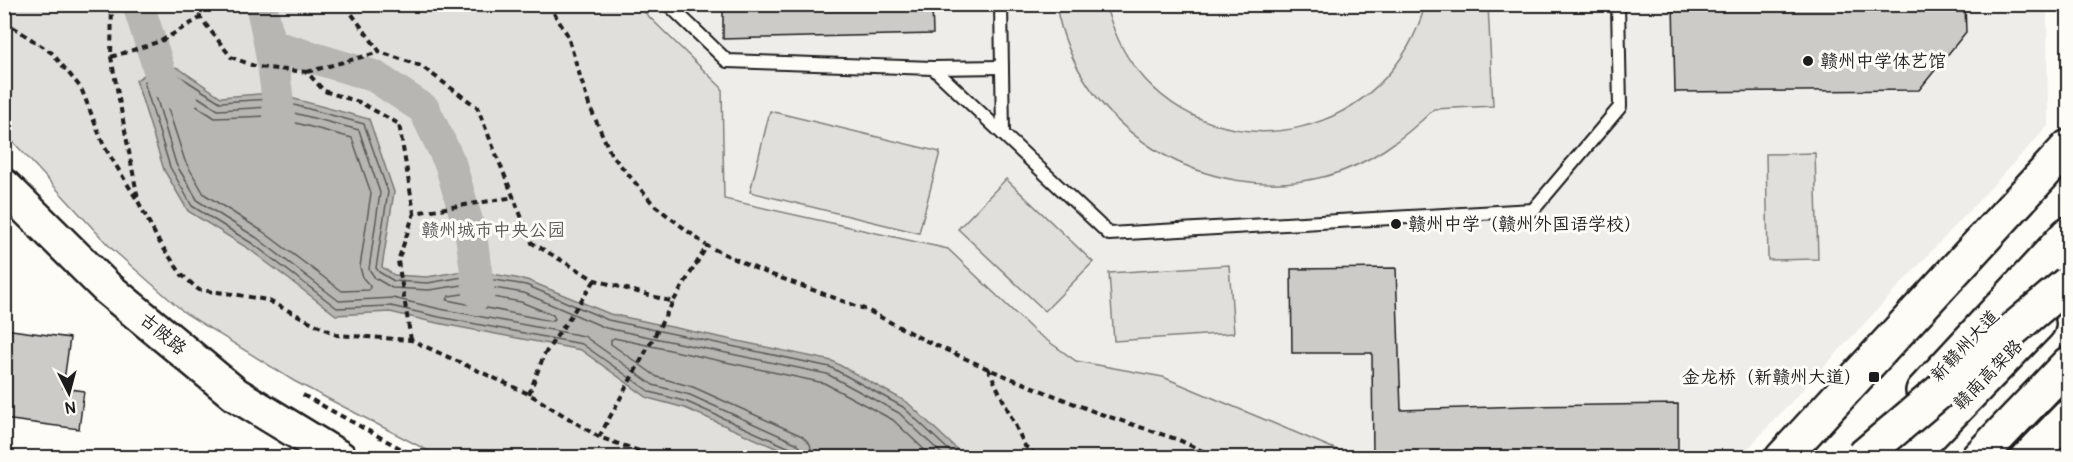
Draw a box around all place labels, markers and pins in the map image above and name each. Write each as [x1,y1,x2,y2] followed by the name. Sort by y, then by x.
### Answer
[1820,50,1946,73] place label: 赣州中学体艺馆
[1801,54,1815,68] marker: 赣州中学体艺馆
[1408,213,1642,236] place label: 赣州中学（赣州外国语学校）
[1389,217,1403,231] marker: 赣州中学（赣州外国语学校）
[1682,366,1862,389] place label: 金龙桥（新赣州大道）
[1867,370,1881,384] marker: 金龙桥（新赣州大道）

